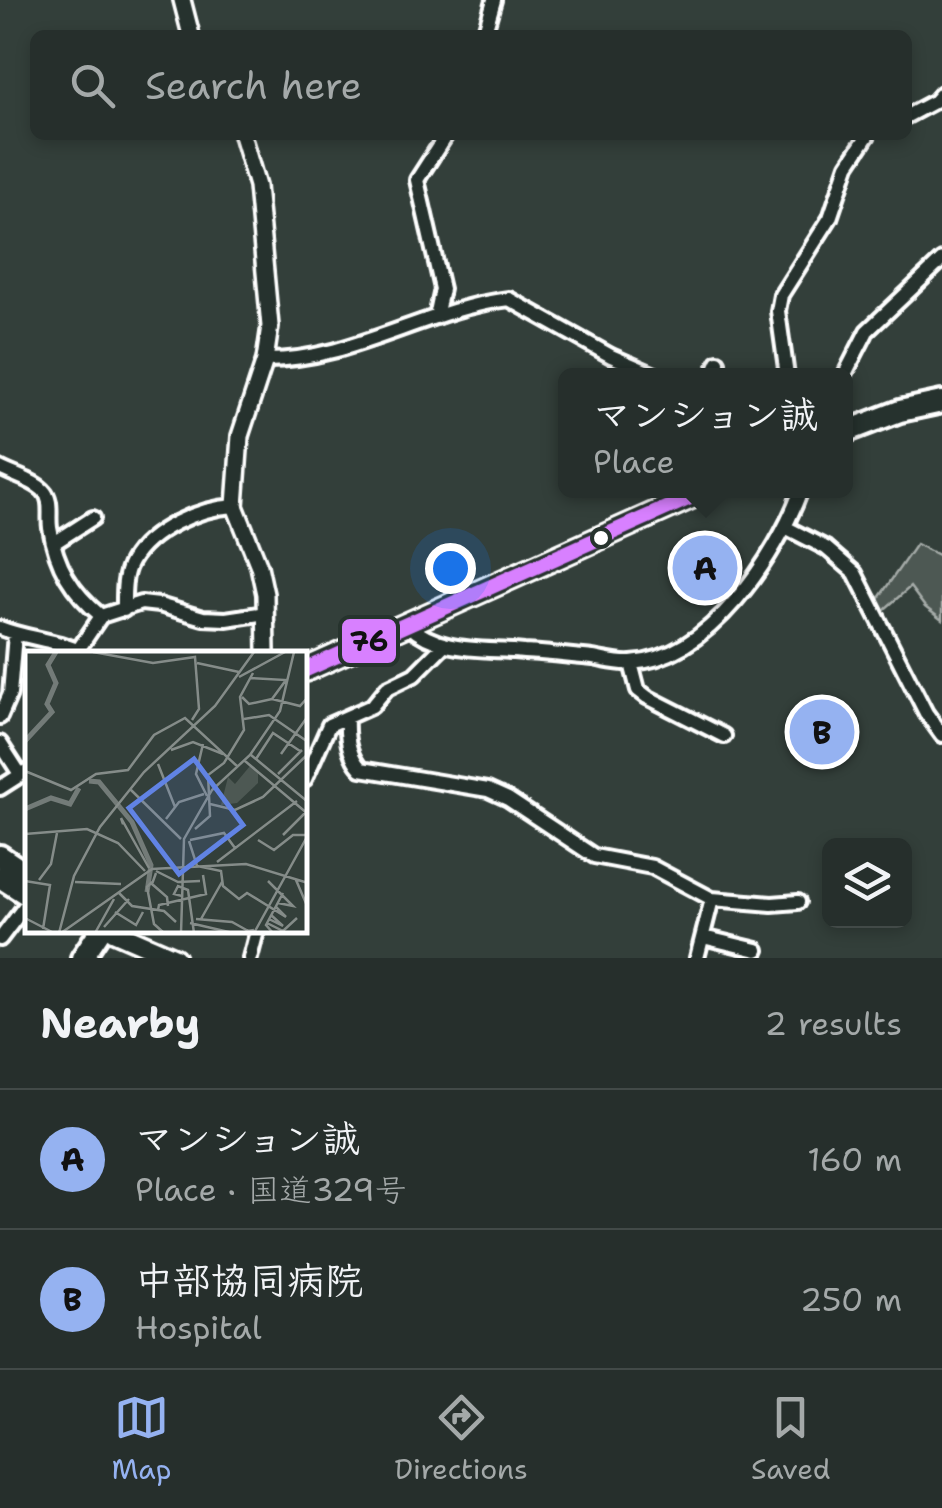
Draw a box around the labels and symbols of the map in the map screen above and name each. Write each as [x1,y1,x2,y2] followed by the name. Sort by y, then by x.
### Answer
[591,528,611,548] unlabelled marker
[672,530,738,606] pin: A
[425,543,476,594] your location
[340,617,398,665] line badge: 76
[350,622,388,660] text: 76
[25,651,308,933] inset map
[790,694,854,770] pin: B

